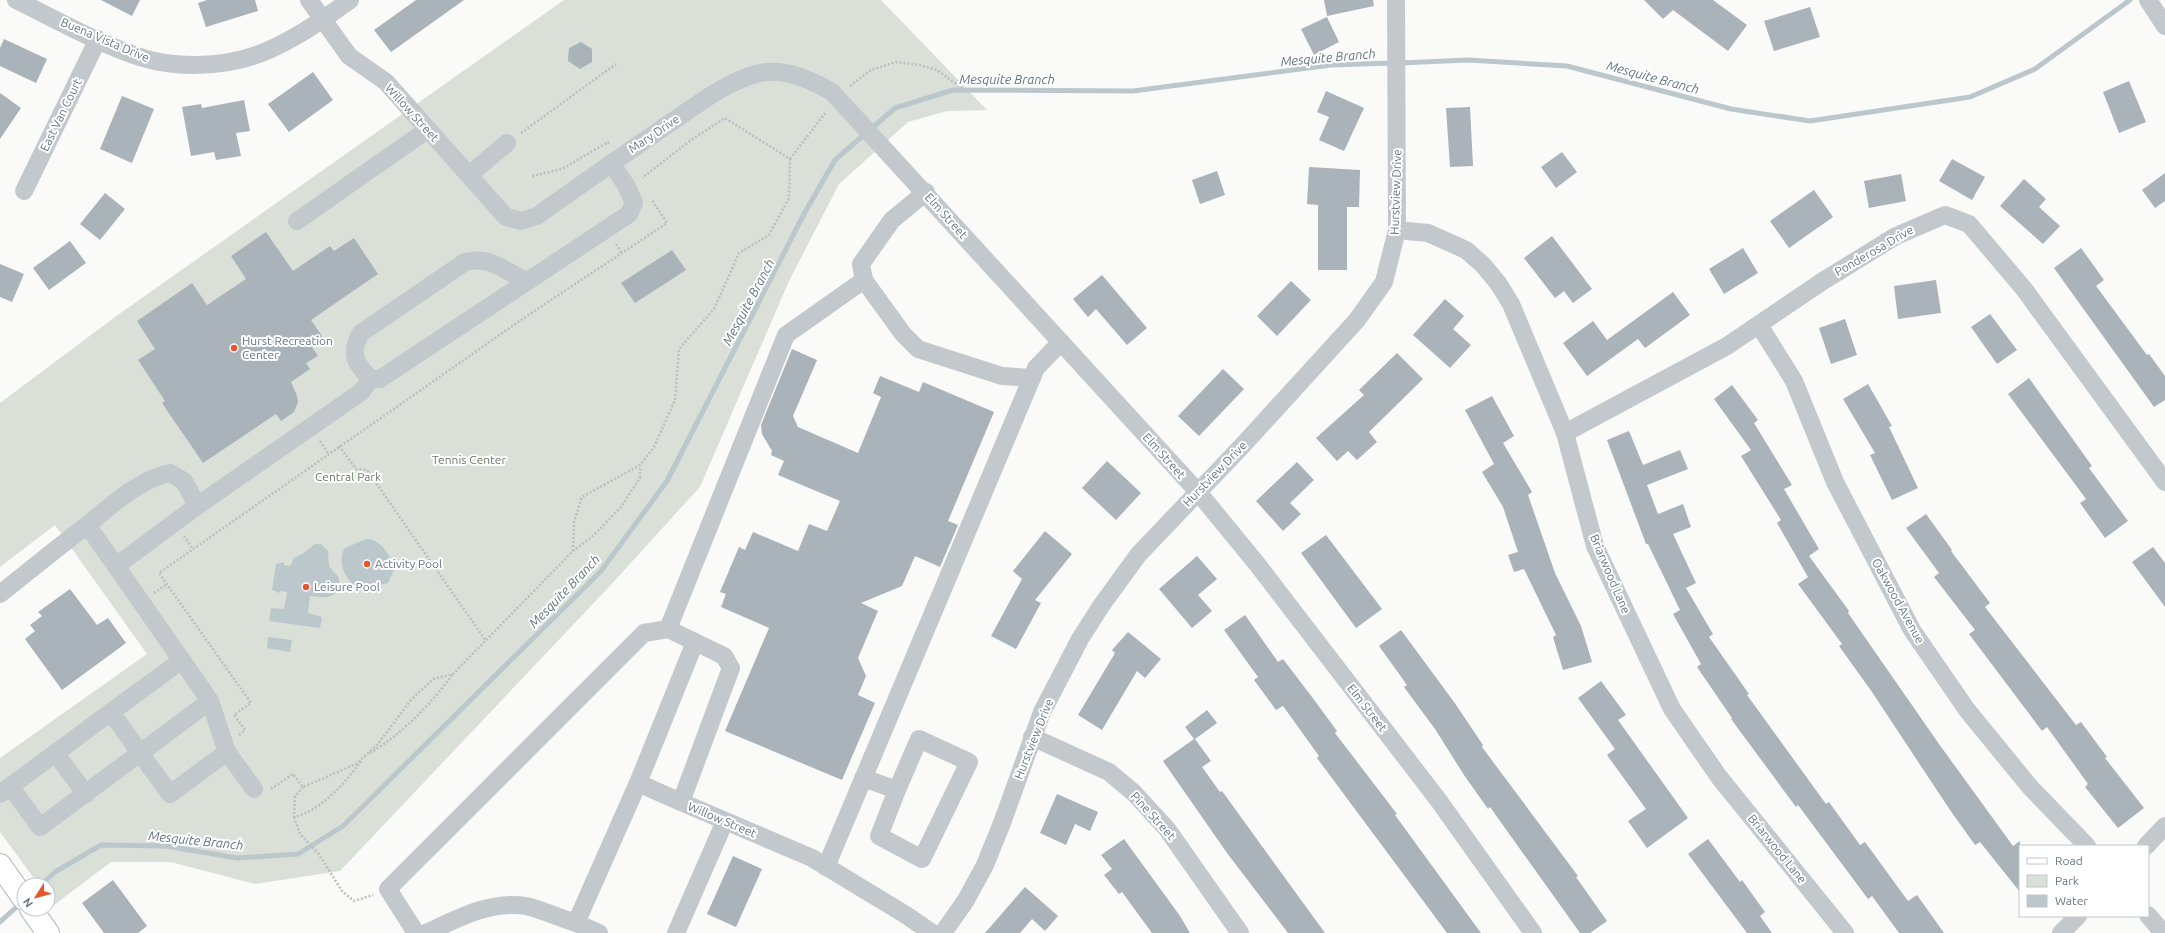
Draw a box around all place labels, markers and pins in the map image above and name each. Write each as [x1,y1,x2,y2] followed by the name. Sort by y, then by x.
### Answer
[242,334,333,361] place label: Hurst Recreation Center
[229,343,239,353] marker: Hurst Recreation Center
[375,557,442,570] place label: Activity Pool
[362,559,372,569] marker: Activity Pool
[314,580,380,593] place label: Leisure Pool
[301,582,311,592] marker: Leisure Pool

